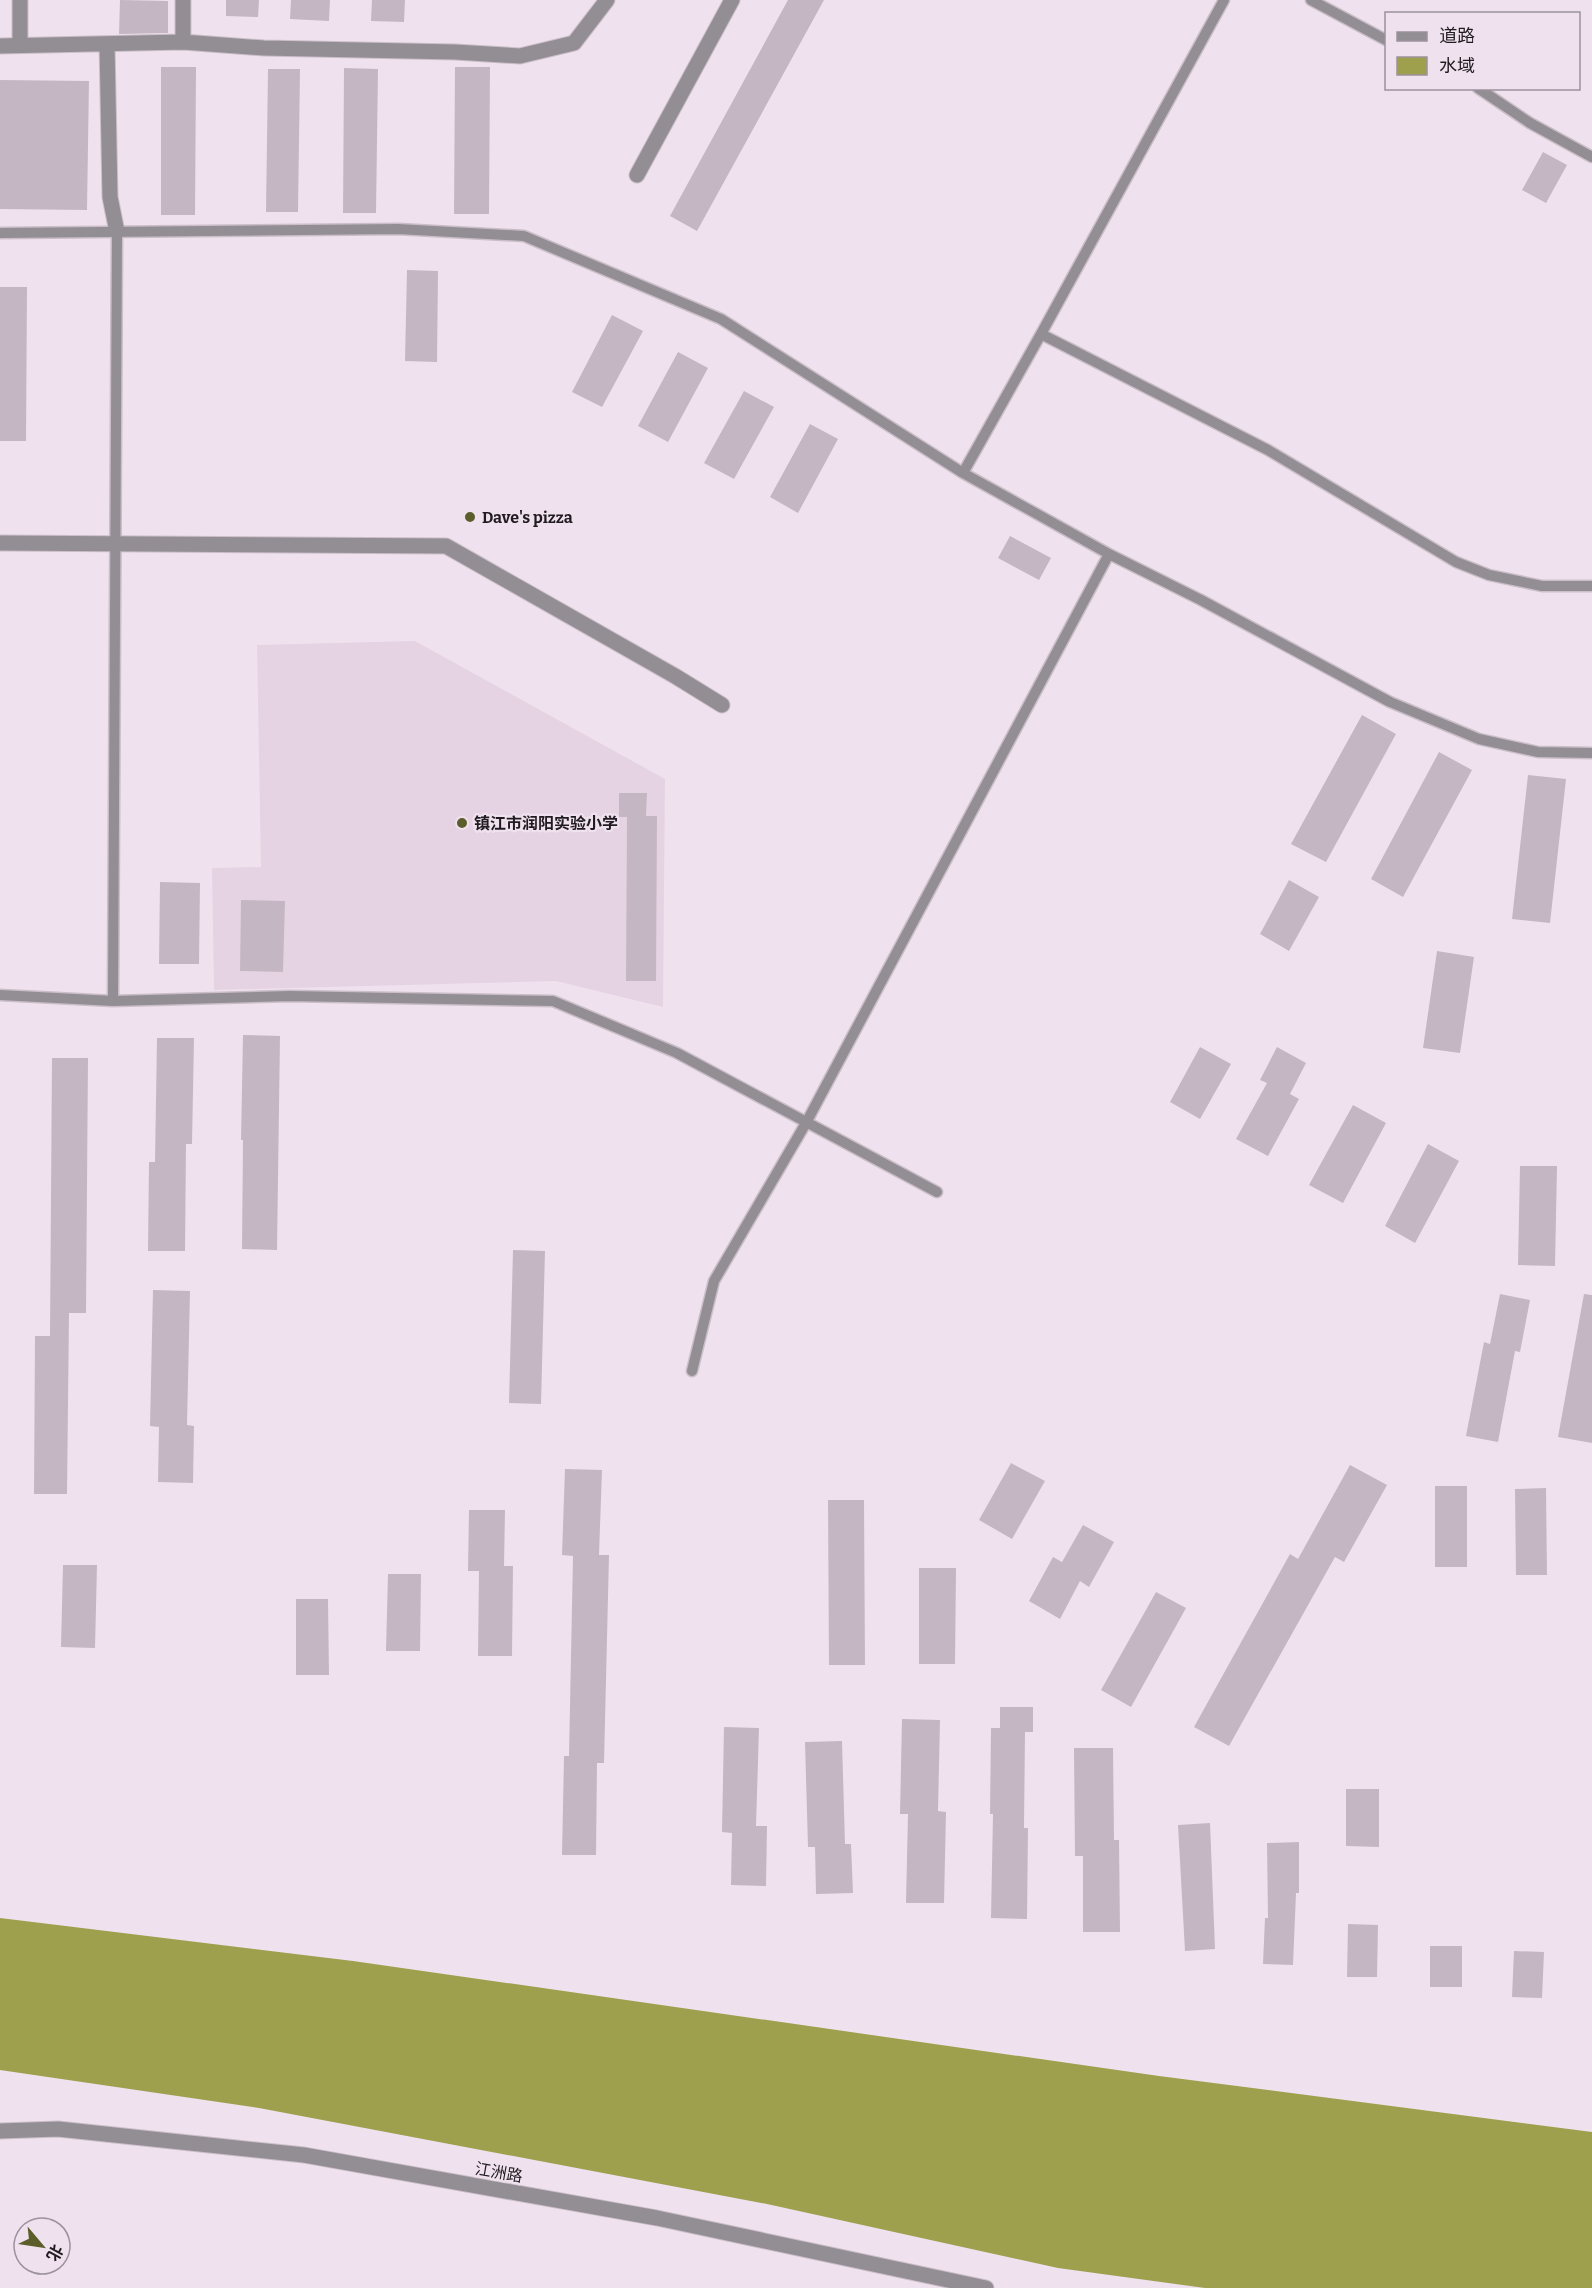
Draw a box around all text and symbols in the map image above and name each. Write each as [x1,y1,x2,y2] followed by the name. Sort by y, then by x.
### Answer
[1385,12,1580,90] legend
[1439,25,1475,47] text: 道路
[1439,55,1475,77] text: 水域
[482,508,573,527] place label: Dave's pizza
[463,510,477,524] marker: Dave's pizza
[474,814,618,833] place label: 镇江市润阳实验小学
[455,816,469,830] marker: 镇江市润阳实验小学
[474,2159,524,2186] street label: 江洲路
[12,2216,72,2276] north arrow
[42,2241,67,2265] text: 北

